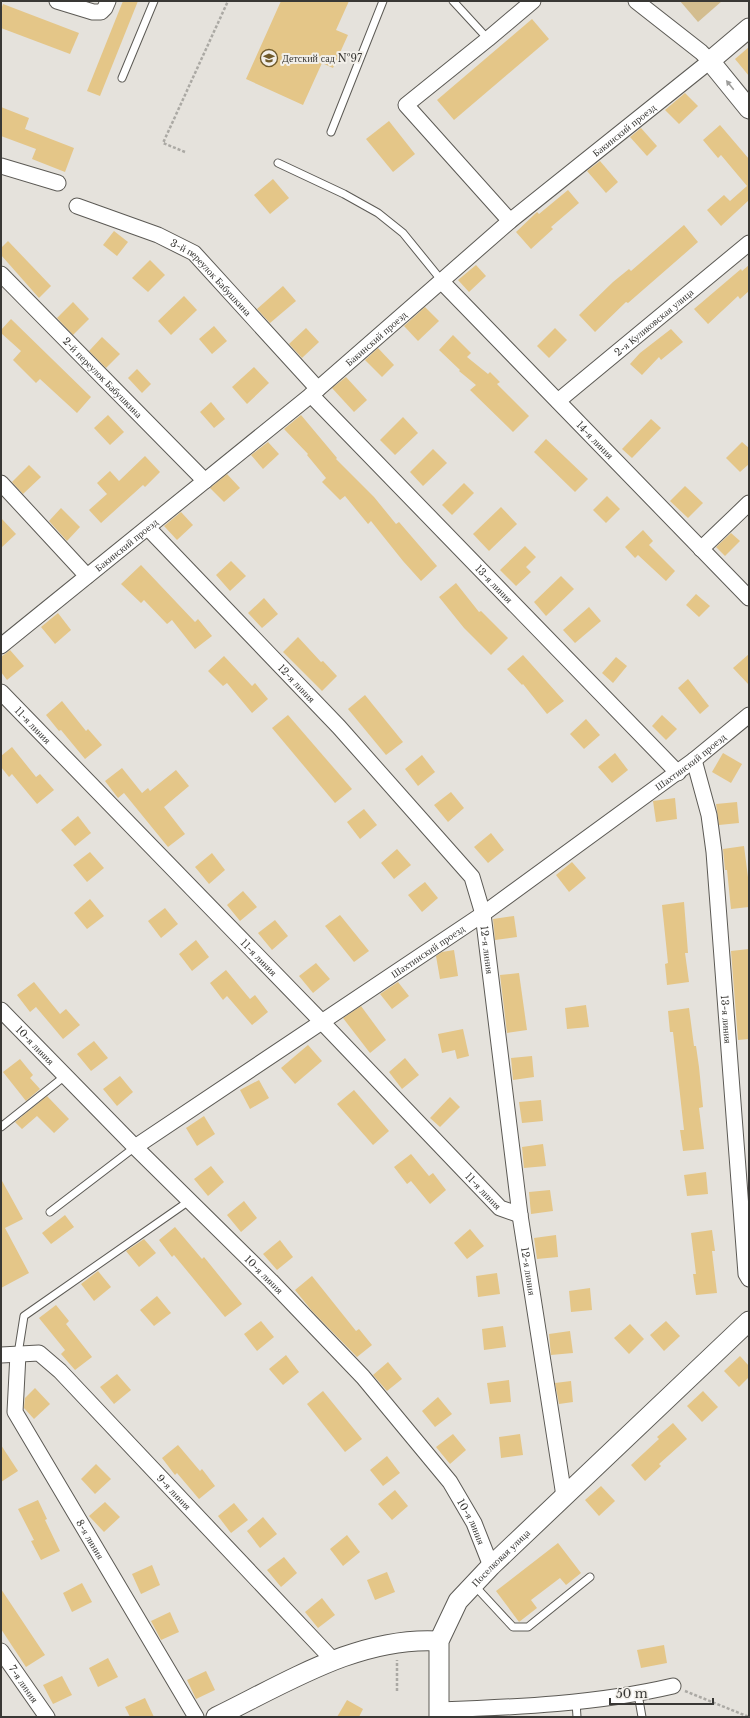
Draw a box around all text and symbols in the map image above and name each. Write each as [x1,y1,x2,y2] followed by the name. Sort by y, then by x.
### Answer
[259,48,279,68] school or university icon: Детский сад №97
[282,52,363,65] place label: Детский сад №97
[725,80,734,90] one-way arrow
[590,101,659,160] street label: Бакинский проезд
[168,236,255,319] street label: 3-й переулок Бабушкина
[612,285,697,359] street label: 2-я Куликовская улица
[343,308,410,369] street label: Бакинский проезд
[60,335,145,421] street label: 2-й переулок Бабушкина
[574,418,617,462] street label: 14-я линия
[92,516,161,575] street label: Бакинский проезд
[472,562,516,606] street label: 13-я линия
[275,661,318,706] street label: 12-я линия
[12,704,54,747] street label: 11-я линия
[652,731,729,793] street label: Шахтинский проезд
[388,922,467,981] street label: Шахтинский проезд
[478,925,496,975] street label: 12-я линия
[238,936,280,979] street label: 11-я линия
[718,995,735,1044] street label: 13-я линия
[13,1023,57,1068] street label: 10-я линия
[462,1170,504,1213] street label: 11-я линия
[518,1246,539,1297] street label: 12-я линия
[242,1253,286,1297] street label: 10-я линия
[154,1472,194,1513] street label: 9-я линия
[454,1497,488,1547] street label: 10-я линия
[73,1517,107,1562] street label: 8-я линия
[469,1526,533,1590] street label: Поселковая улица
[6,1663,41,1706] street label: 7-я линия
[610,1680,713,1706] scale bar
[616,1686,648,1701] text: 50 m

